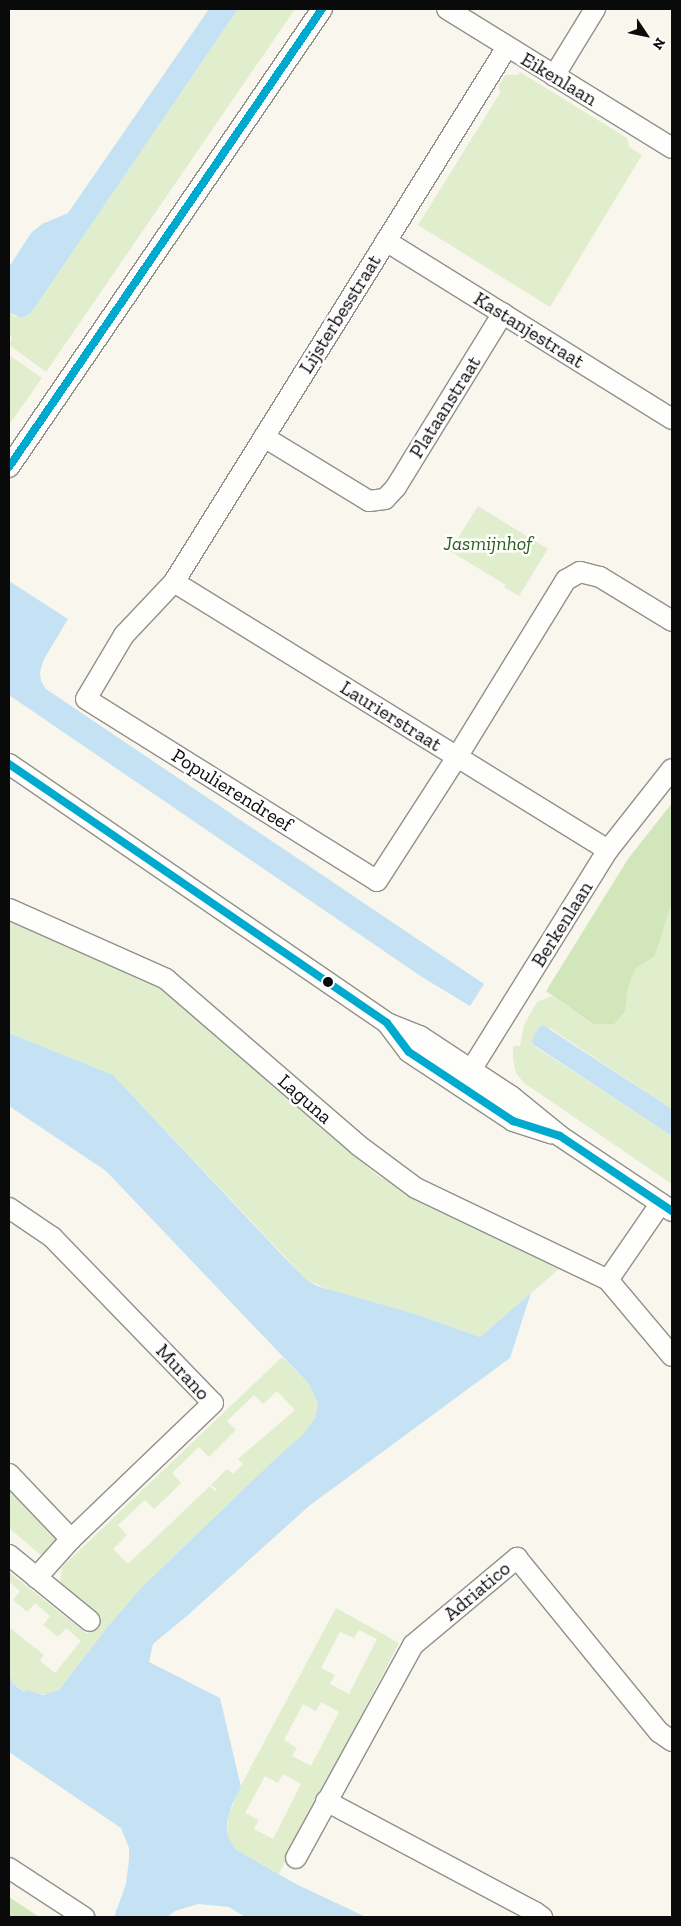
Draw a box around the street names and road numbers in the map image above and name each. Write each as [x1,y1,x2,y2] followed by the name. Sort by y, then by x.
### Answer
[517,47,601,111] street label: Eikenlaan
[294,250,386,378] street label: Lijsterbesstraat
[469,287,589,373] street label: Kastanjestraat
[404,351,486,463] street label: Plataanstraat
[336,675,446,757] street label: Laurierstraat
[167,743,297,837] street label: Populierendreef
[526,877,598,971] street label: Berkenlaan
[273,1069,337,1129] street label: Laguna
[151,1339,215,1405] street label: Murano
[439,1556,515,1626] street label: Adriatico

